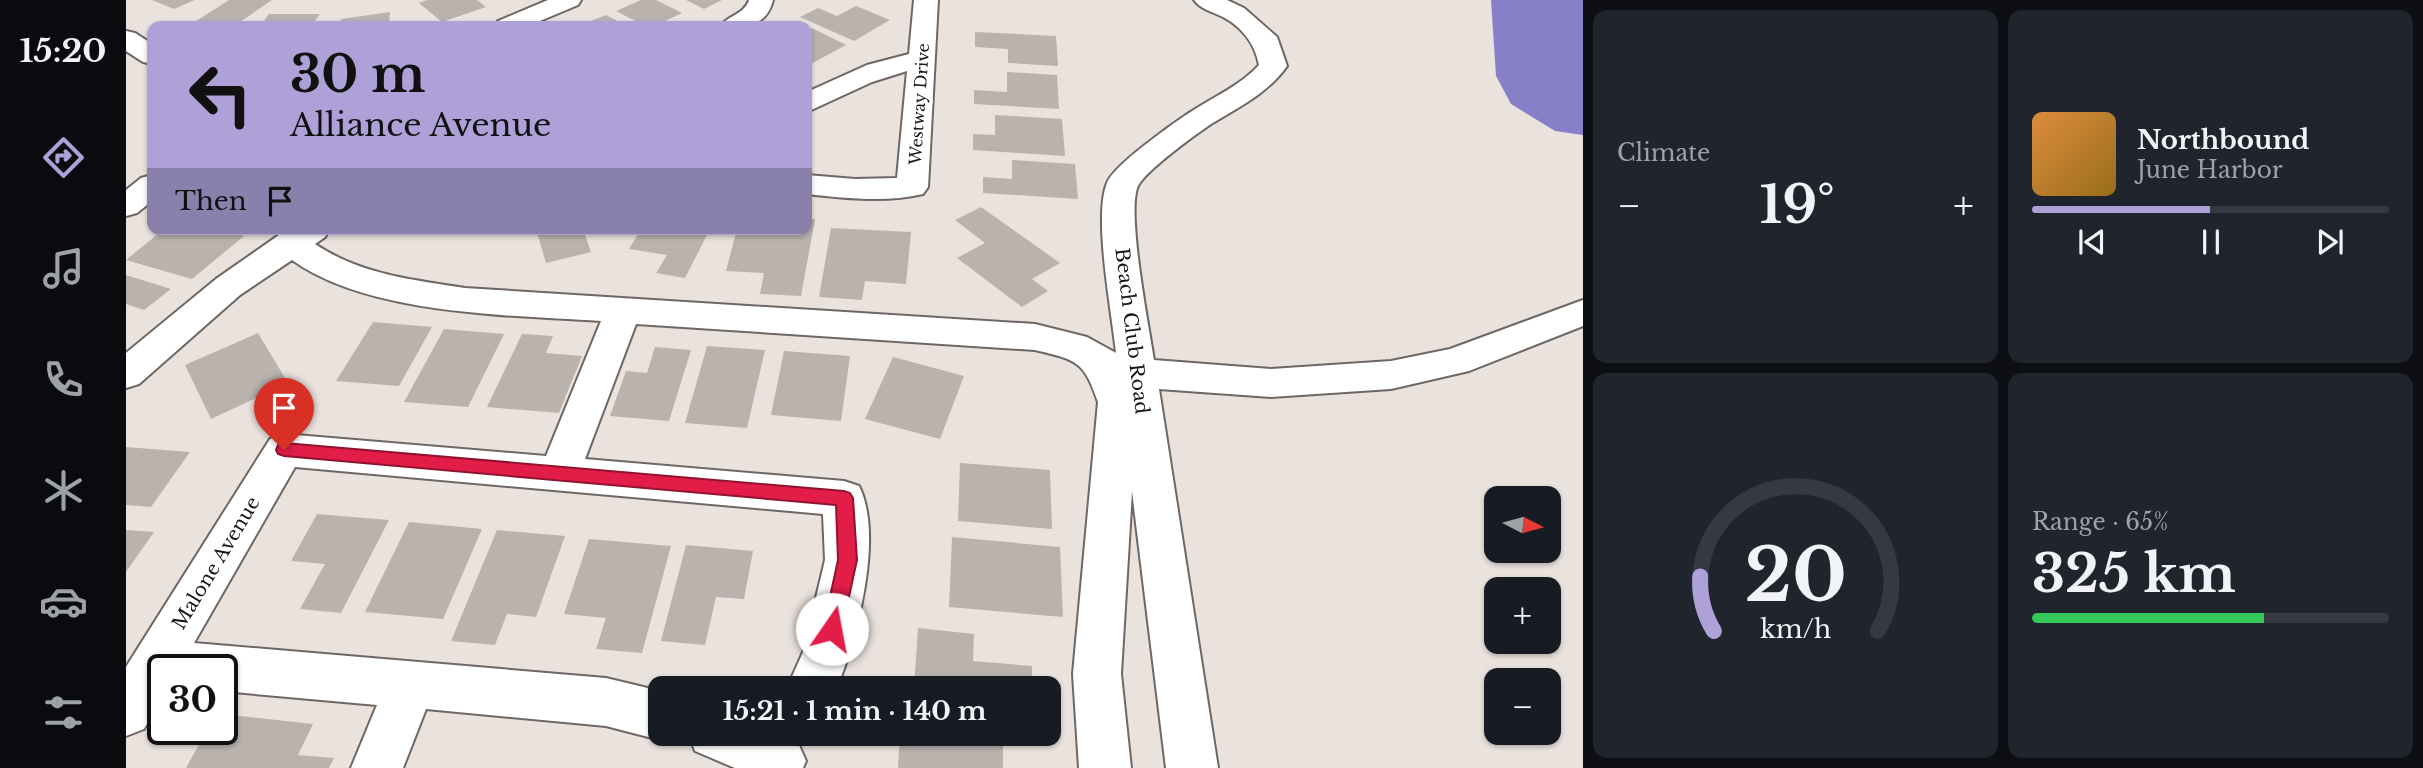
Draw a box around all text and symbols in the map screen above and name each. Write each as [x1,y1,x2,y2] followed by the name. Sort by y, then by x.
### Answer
[19,31,107,71] text: 15:20
[905,42,933,167] street label: Westway Drive
[290,44,425,105] text: 30 m
[175,49,266,140] icon: left
[290,105,551,145] text: Alliance Avenue
[2137,124,2309,156] text: Northbound
[39,133,88,182] icon: directions
[1617,139,1710,167] text: Climate
[2137,156,2283,184] text: June Harbor
[1760,173,1835,237] text: 19°
[261,182,299,220] icon: arrive
[1617,182,1641,229] text: −
[1953,182,1974,229] text: +
[175,185,247,217] text: Then
[2073,223,2111,261] icon: previous
[2192,223,2230,261] icon: pause
[2311,223,2349,261] icon: next
[39,244,88,293] icon: music
[1110,247,1154,416] street label: Beach Club Road
[39,355,88,404] icon: phone
[254,378,314,450] pin
[265,389,303,427] icon: arrive
[39,466,88,515] icon: climate
[1484,486,1561,564] north arrow
[1484,486,1561,745] map controls
[167,492,265,634] street label: Malone Avenue
[2032,508,2169,536] text: Range · 65%
[1744,531,1847,622] text: 20
[2032,542,2236,606] text: 325 km
[39,577,88,626] icon: car
[1484,577,1561,654] button: +
[795,592,869,666] position arrow
[1760,614,1831,645] text: km/h
[147,654,238,745] speed limit sign: 30
[1484,668,1561,745] button: −
[39,688,88,737] icon: filters
[723,695,986,727] text: 15:21 · 1 min · 140 m

